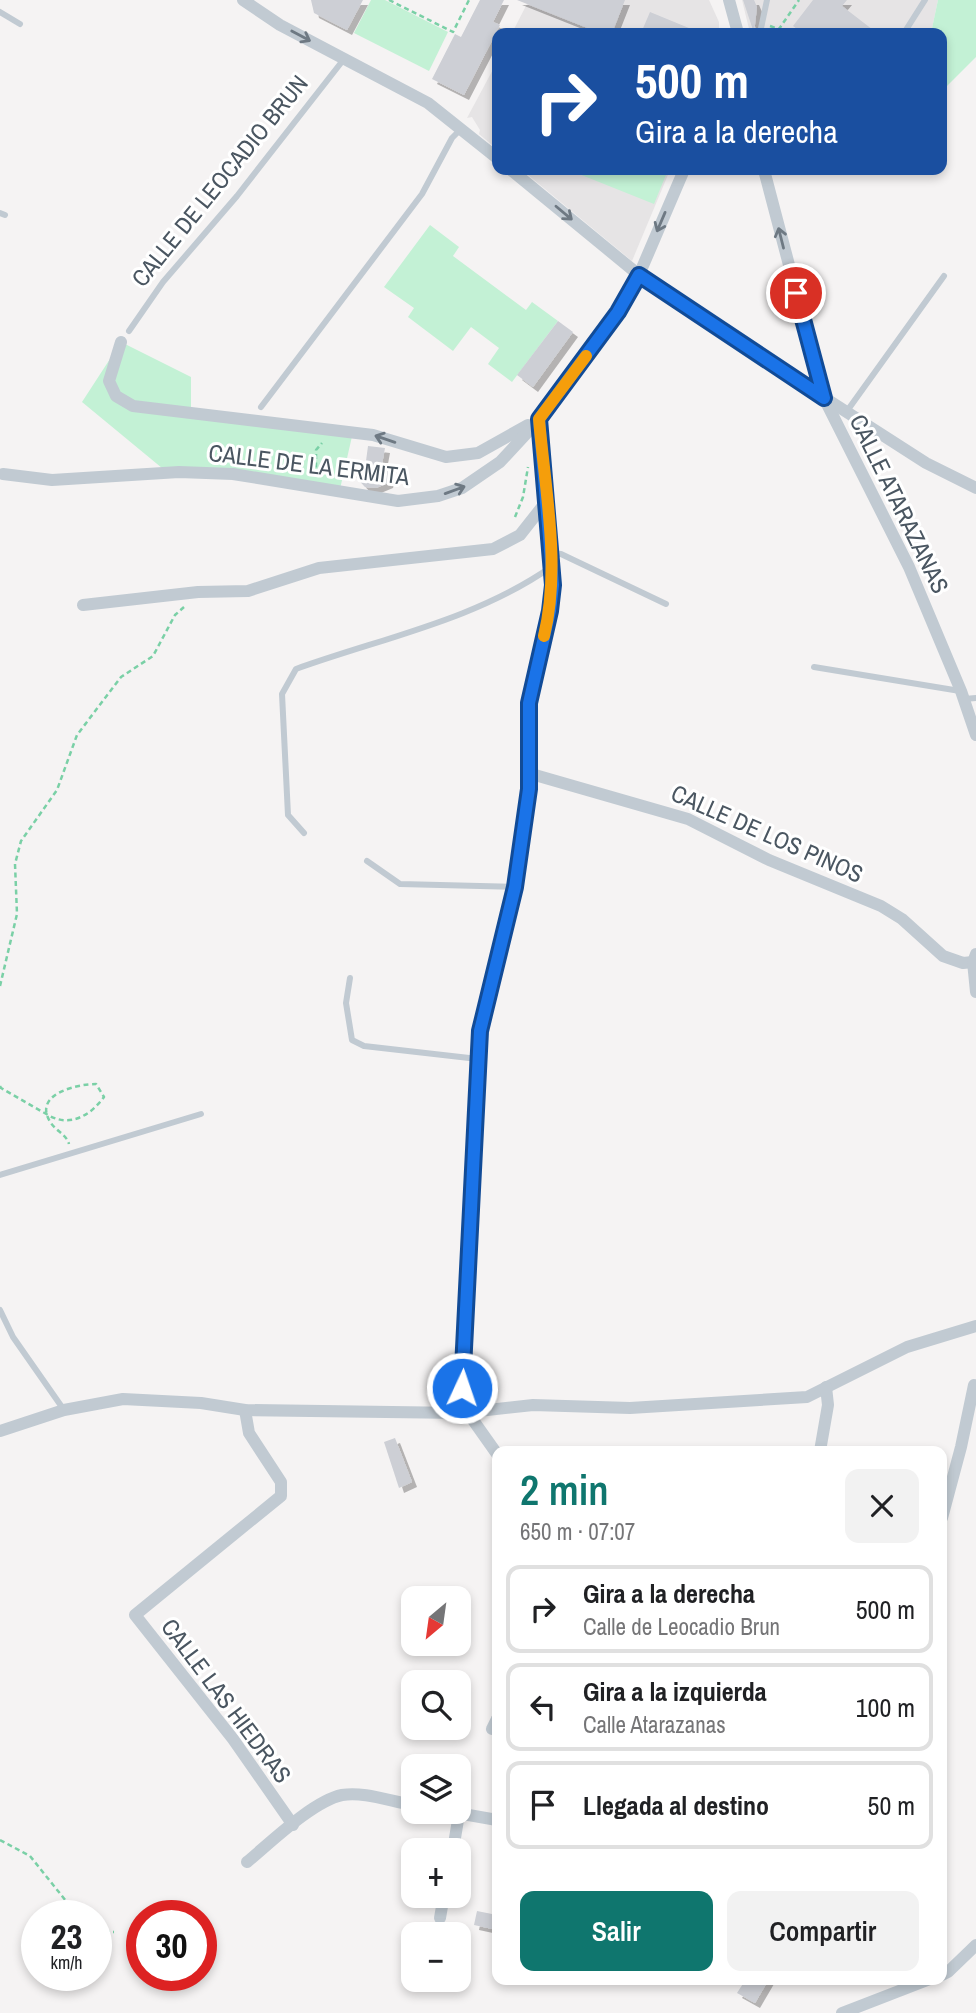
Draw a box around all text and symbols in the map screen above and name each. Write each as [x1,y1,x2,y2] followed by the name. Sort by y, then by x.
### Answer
[290,30,311,43] one-way arrow
[635,47,749,113] text: 500 m
[520,56,611,147] icon: right
[124,68,315,293] street label: CALLE DE LEOCADIO BRUN
[635,110,838,153] text: Gira a la derecha
[554,205,572,221] one-way arrow
[654,211,667,233] one-way arrow
[774,227,787,249] one-way arrow
[766,263,826,323] pin
[777,274,815,312] icon: arrive
[843,409,957,598] street label: CALLE ATARAZANAS
[374,431,396,444] one-way arrow
[207,436,412,492] street label: CALLE DE LA ERMITA
[443,483,465,496] one-way arrow
[666,776,868,890] street label: CALLE DE LOS PINOS
[425,1351,499,1425] position arrow
[520,1462,609,1518] text: 2 min
[845,1469,919,1543] button: close
[520,1516,635,1547] text: 650 m · 07:07
[583,1576,755,1611] text: Gira a la derecha
[401,1586,471,1656] north arrow
[401,1586,471,1992] map controls
[524,1590,562,1628] icon: right
[856,1592,915,1627] text: 500 m
[583,1611,780,1642] text: Calle de Leocadio Brun
[154,1612,299,1789] street label: CALLE LAS HIEDRAS
[401,1670,471,1740] button: search
[583,1674,767,1709] text: Gira a la izquierda
[524,1688,562,1726] icon: left
[856,1690,915,1725] text: 100 m
[583,1709,726,1740] text: Calle Atarazanas
[401,1754,471,1824] button: layers
[524,1786,562,1824] icon: arrive
[583,1788,769,1823] text: Llegada al destino
[868,1788,915,1823] text: 50 m
[401,1838,471,1908] button: +
[520,1891,713,1971] button: Salir
[727,1891,919,1971] button: Compartir
[126,1900,217,1991] speed limit sign: 30
[51,1913,82,1960] text: 23
[401,1922,471,1992] button: −
[51,1950,83,1975] text: km/h

